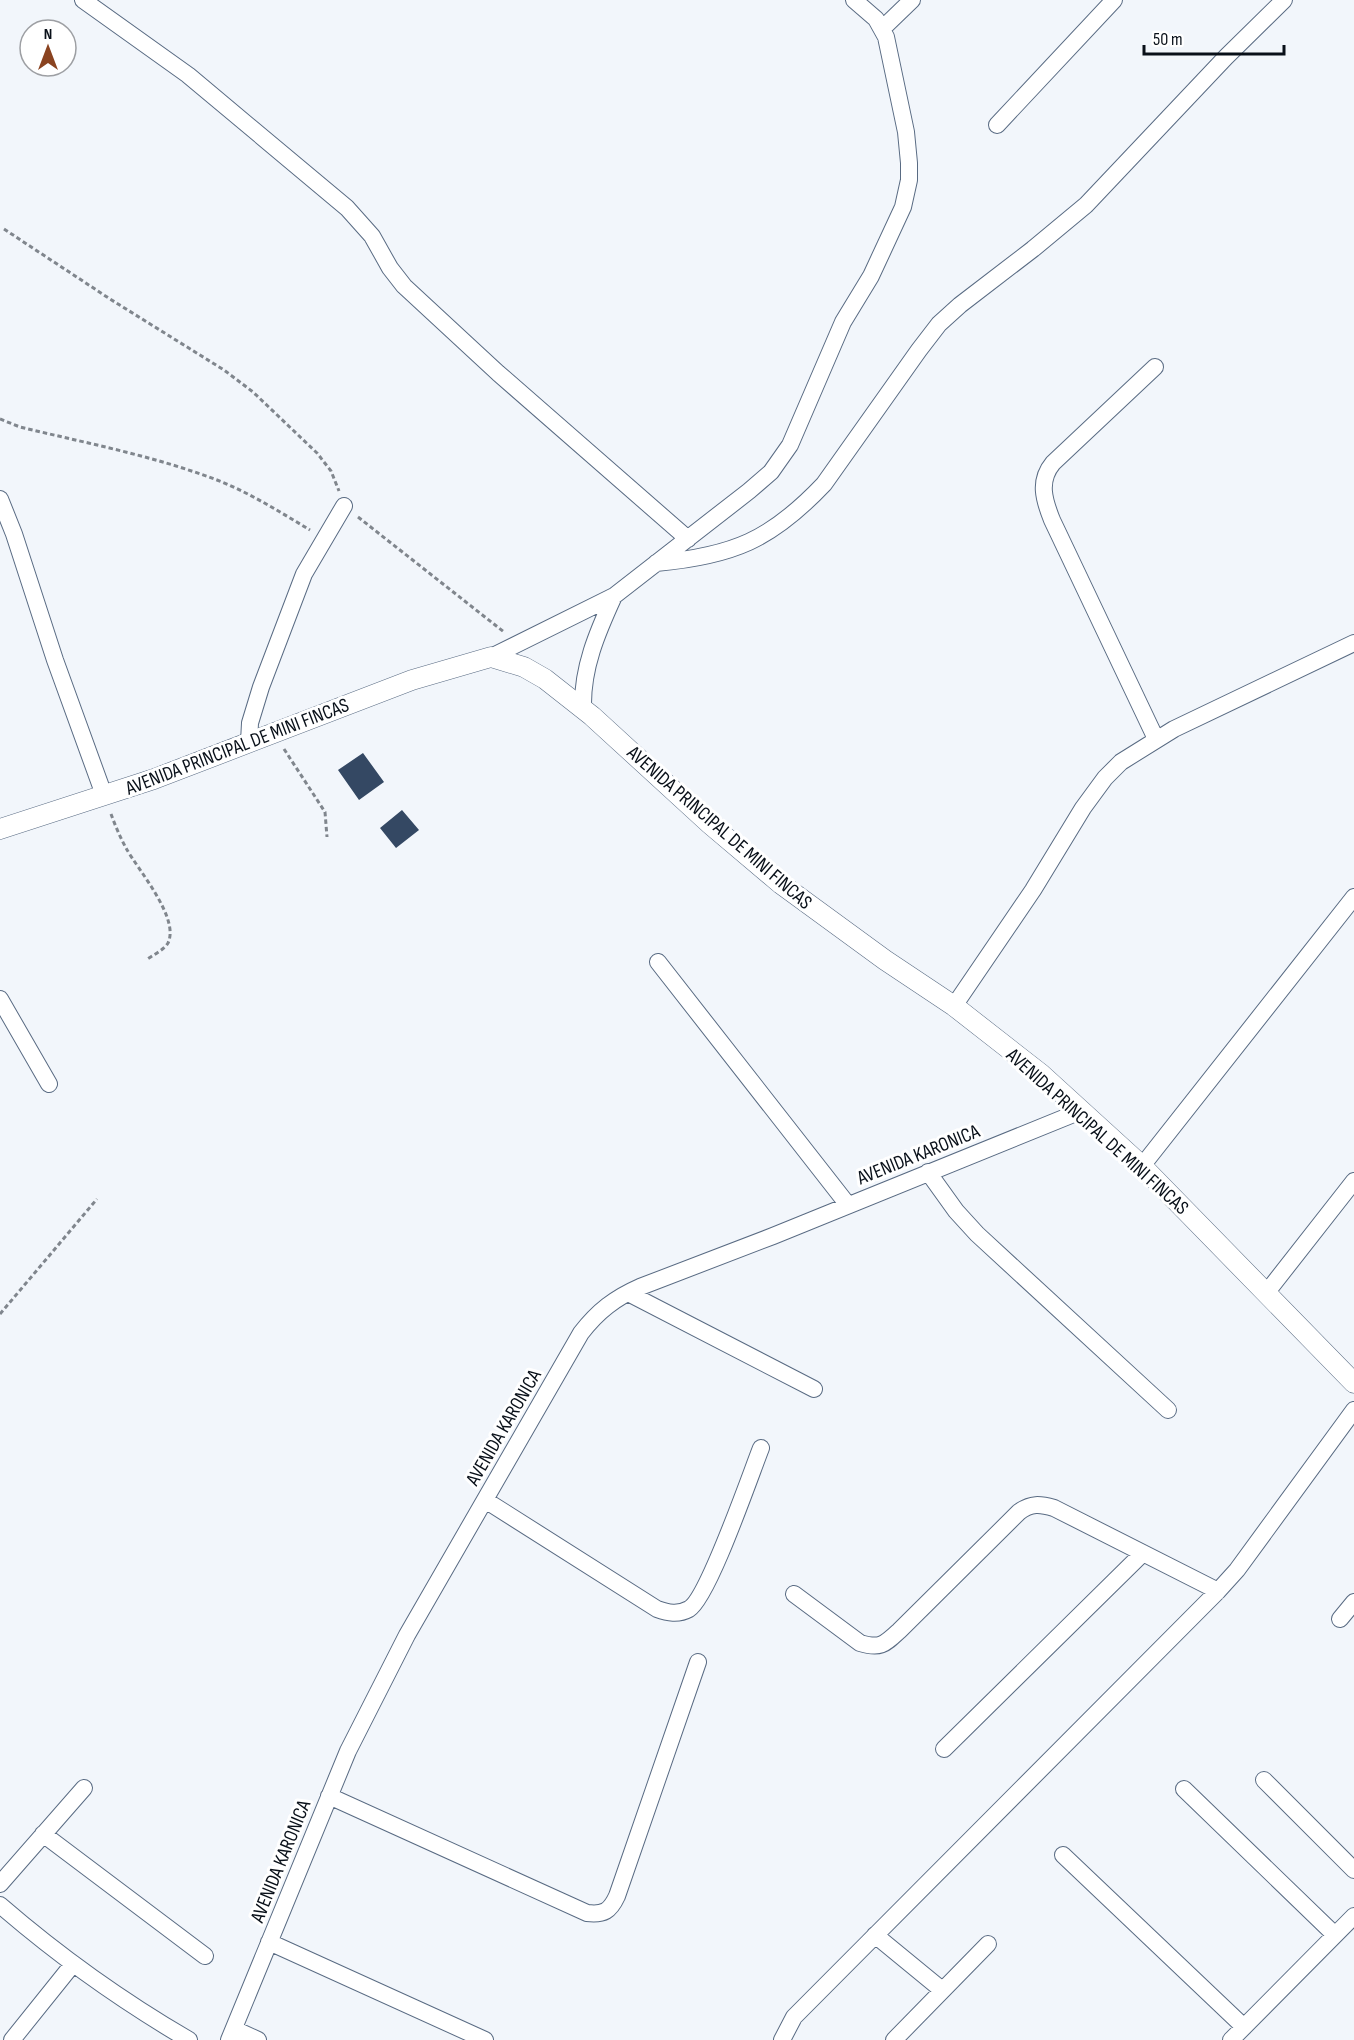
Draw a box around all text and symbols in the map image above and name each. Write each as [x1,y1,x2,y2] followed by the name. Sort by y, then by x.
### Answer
[18,18,78,78] north arrow
[1144,18,1284,56] scale bar
[44,25,52,44] text: N
[1153,29,1183,50] text: 50 m
[121,693,352,801] street label: AVENIDA PRINCIPAL DE MINI FINCAS
[621,740,817,915] street label: AVENIDA PRINCIPAL DE MINI FINCAS
[1000,1043,1193,1220] street label: AVENIDA PRINCIPAL DE MINI FINCAS
[853,1119,984,1191] street label: AVENIDA KARONICA
[460,1365,547,1491] street label: AVENIDA KARONICA
[245,1796,317,1927] street label: AVENIDA KARONICA

